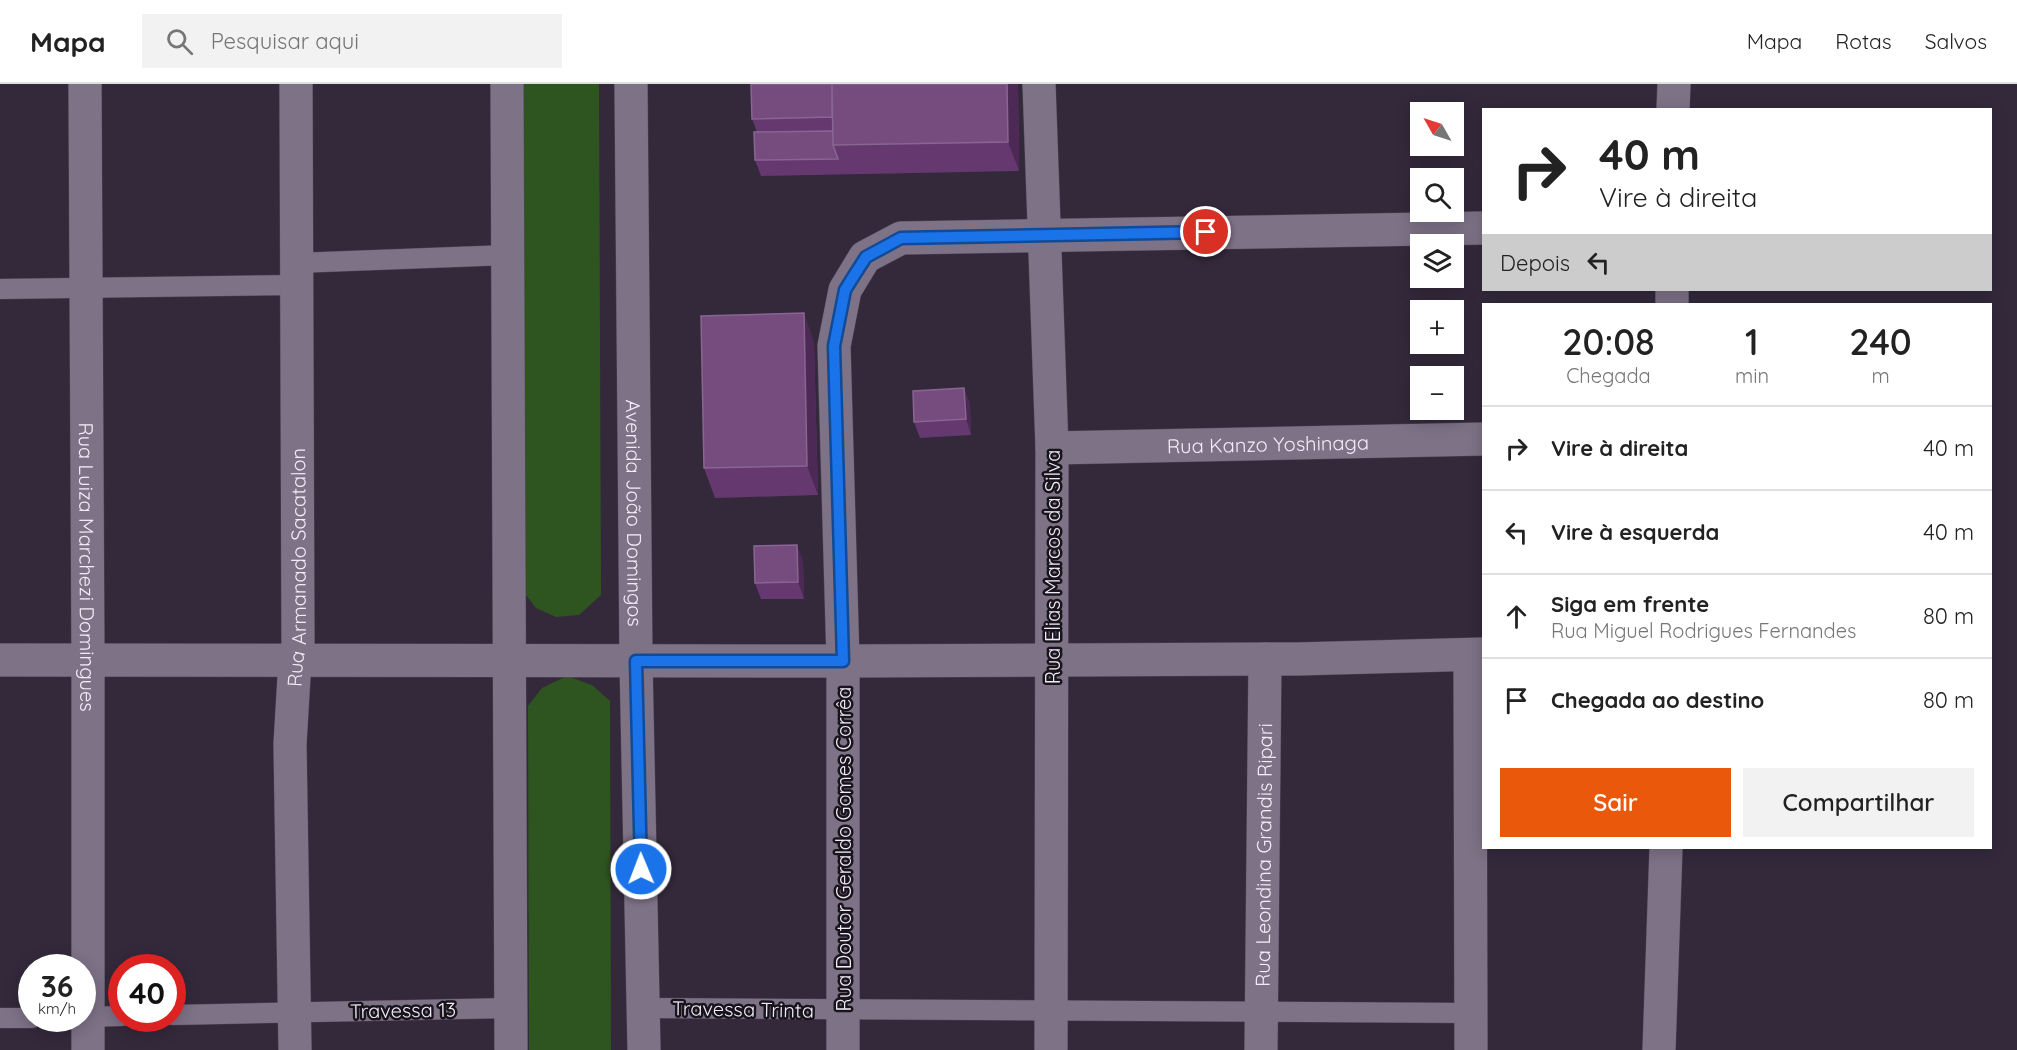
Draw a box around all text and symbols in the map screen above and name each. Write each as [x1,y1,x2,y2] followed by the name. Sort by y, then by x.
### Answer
[142,14,562,68] search box
[30,24,106,59] text: Mapa
[163,25,196,58] icon: search
[211,27,359,55] text: Pesquisar aqui
[1747,28,1802,54] text: Mapa
[1835,28,1892,54] text: Rotas
[1925,28,1987,54] text: Salvos
[1410,102,1464,156] north arrow
[1410,102,1464,420] map controls
[1599,128,1700,181] text: 40 m
[1500,132,1578,210] icon: right
[1410,168,1464,222] button: search
[1599,180,1757,214] text: Vire à direita
[1180,206,1231,257] pin
[1189,215,1222,248] icon: arrive
[1410,234,1464,288] button: layers
[1582,246,1615,279] icon: left
[1500,249,1570,277] text: Depois
[1410,300,1464,354] button: +
[1562,319,1655,364] text: 20:08
[1745,319,1759,364] text: 1
[1849,319,1912,364] text: 240
[1566,363,1651,388] text: Chegada
[1735,363,1769,388] text: min
[1871,363,1890,388] text: m
[1410,366,1464,420] button: −
[621,399,648,627] street label: Avenida João Domingos
[74,422,101,712] street label: Rua Luiza Marchezi Domingues
[1167,429,1369,458] street label: Rua Kanzo Yoshinaga
[1500,432,1533,465] icon: right
[1551,434,1688,462] text: Vire à direita
[1923,434,1974,462] text: 40 m
[281,448,311,688] street label: Rua Armanado Sacatalon
[1040,450,1065,684] street label: Rua Elias Marcos da Silva
[1500,516,1533,549] icon: left
[1551,518,1719,546] text: Vire à esquerda
[1923,518,1974,546] text: 40 m
[1551,590,1709,618] text: Siga em frente
[1500,600,1533,633] icon: ahead
[1923,602,1974,630] text: 80 m
[1551,618,1856,643] text: Rua Miguel Rodrigues Fernandes
[1500,684,1533,717] icon: arrive
[1551,686,1764,714] text: Chegada ao destino
[1923,686,1974,714] text: 80 m
[831,687,856,1011] street label: Rua Doutor Geraldo Gomes Corrêa
[1249,723,1277,987] street label: Rua Leondina Grandis Ripari
[1500,768,1731,837] button: Sair
[1743,768,1974,837] button: Compartilhar
[609,837,673,901] position arrow
[108,954,186,1032] speed limit sign: 40
[41,967,73,1005] text: 36
[672,995,814,1023] street label: Travessa Trinta
[350,997,456,1023] street label: Travessa 13
[38,999,76,1018] text: km/h

